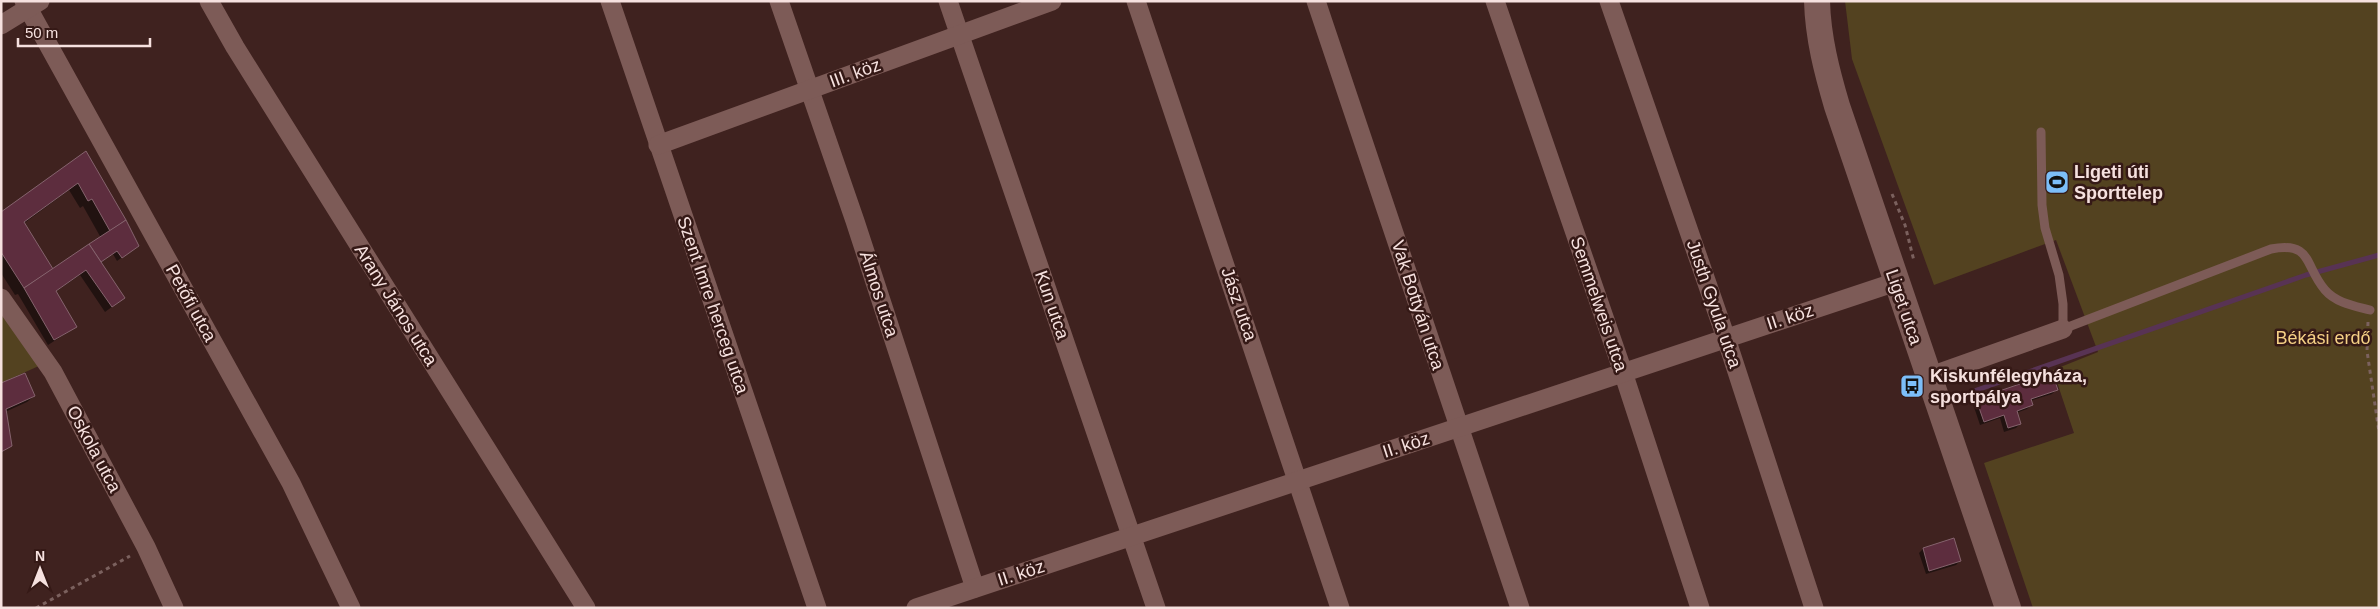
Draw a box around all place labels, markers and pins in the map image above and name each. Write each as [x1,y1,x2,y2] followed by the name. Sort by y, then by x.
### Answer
[2074,162,2163,203] place label: Ligeti úti Sporttelep
[2044,169,2070,195] sports icon: Ligeti úti Sporttelep
[1930,366,2087,407] place label: Kiskunfélegyháza, sportpálya
[1899,373,1925,399] bus stop icon: Kiskunfélegyháza, sportpálya

